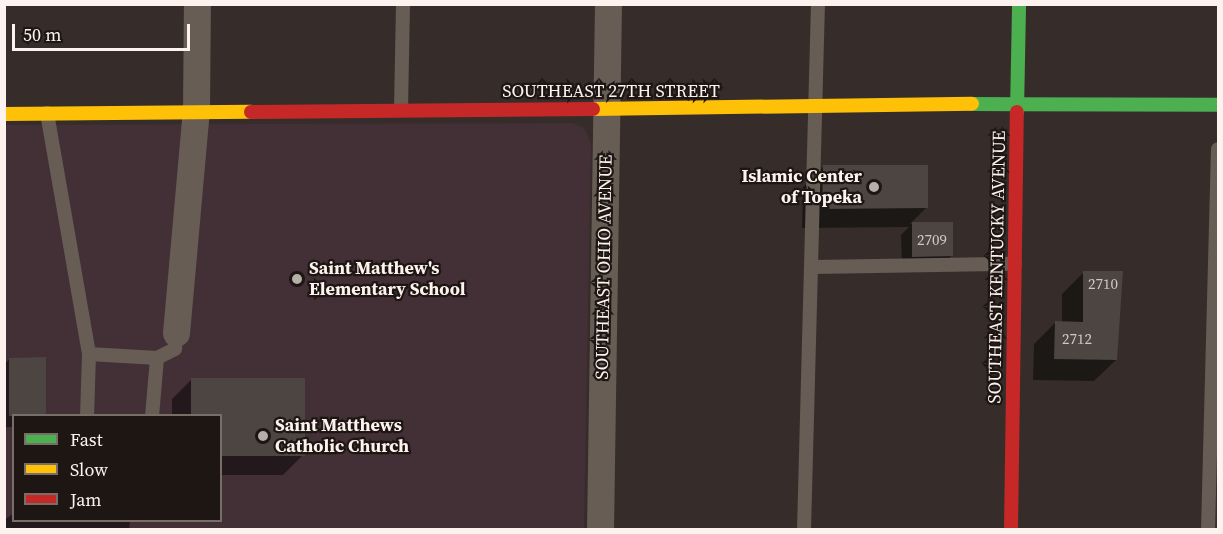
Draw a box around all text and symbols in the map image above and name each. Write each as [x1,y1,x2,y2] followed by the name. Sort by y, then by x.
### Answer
[15,12,194,50] scale bar
[23,22,61,47] text: 50 m
[502,80,720,102] street label: SOUTHEAST 27TH STREET
[984,130,1010,404] street label: SOUTHEAST KENTUCKY AVENUE
[591,154,617,380] street label: SOUTHEAST OHIO AVENUE
[741,166,862,208] place label: Islamic Center of Topeka
[867,180,881,194] marker: Islamic Center of Topeka
[917,231,947,249] house number: 2709
[309,258,466,300] place label: Saint Matthew's Elementary School
[290,272,304,286] marker: Saint Matthew's Elementary School
[1088,275,1118,293] house number: 2710
[1062,330,1092,348] house number: 2712
[12,414,222,522] legend
[275,415,409,458] place label: Saint Matthews Catholic Church
[70,427,103,452] text: Fast
[256,429,270,443] marker: Saint Matthews Catholic Church
[70,457,108,482] text: Slow
[70,487,102,512] text: Jam

